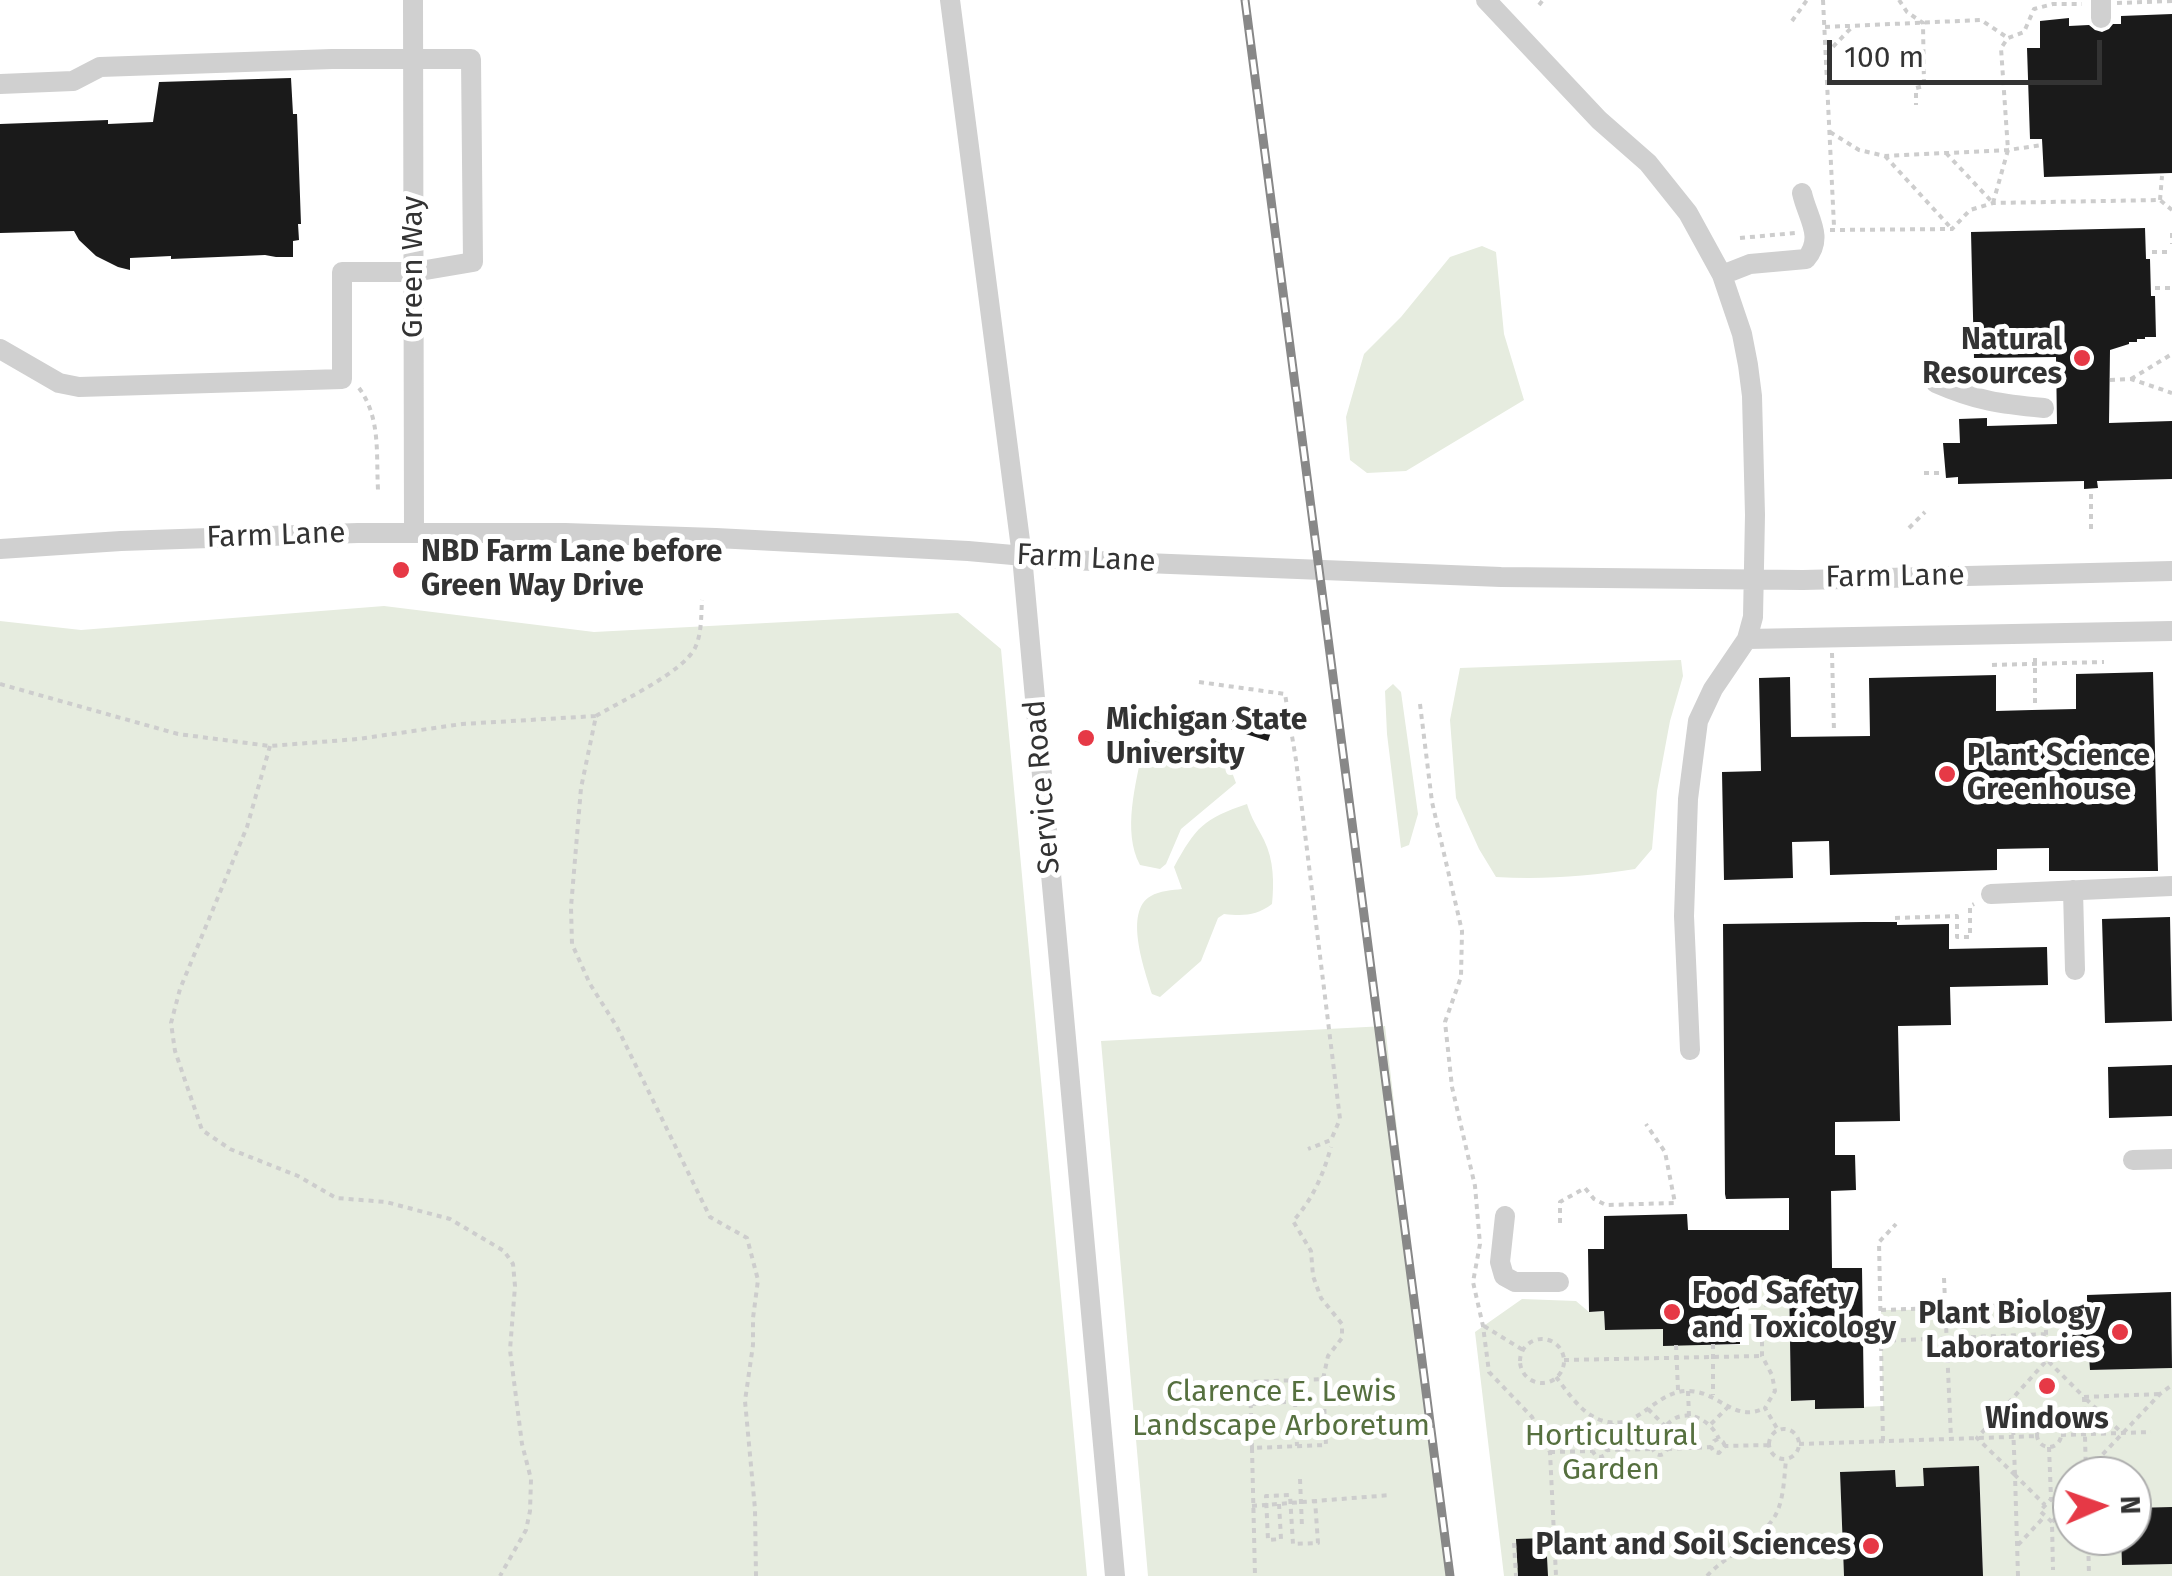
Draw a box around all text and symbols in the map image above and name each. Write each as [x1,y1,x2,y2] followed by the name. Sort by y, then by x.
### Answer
[1832,20,2107,82] scale bar
[1844,39,1924,75] text: 100 m
[396,196,432,338] street label: Green Way
[1922,323,2062,394] place label: Natural Resources
[2071,347,2093,369] marker: Natural Resources
[206,516,346,556] street label: Farm Lane
[421,535,722,606] place label: NBD Farm Lane before Green Way Drive
[1015,537,1157,581] street label: Farm Lane
[1825,558,1965,596] street label: Farm Lane
[390,559,412,581] marker: NBD Farm Lane before Green Way Drive
[1017,698,1069,876] street label: Service Road
[1106,703,1307,774] place label: Michigan State University
[1075,727,1097,749] marker: Michigan State University
[1967,739,2150,810] place label: Plant Science Greenhouse
[1936,763,1958,785] marker: Plant Science Greenhouse
[1692,1277,1896,1348] place label: Food Safety and Toxicology
[1918,1297,2100,1368] place label: Plant Biology Laboratories
[1661,1301,1683,1323] marker: Food Safety and Toxicology
[2109,1321,2131,1343] marker: Plant Biology Laboratories
[1132,1375,1430,1446] park label: Clarence E. Lewis Landscape Arboretum
[2036,1375,2058,1397] marker: Windows
[1985,1402,2109,1438] place label: Windows
[1525,1419,1697,1490] park label: Horticultural Garden
[2052,1456,2152,1556] north arrow
[2114,1495,2147,1515] text: N
[1535,1528,1851,1564] place label: Plant and Soil Sciences
[1860,1535,1882,1557] marker: Plant and Soil Sciences

